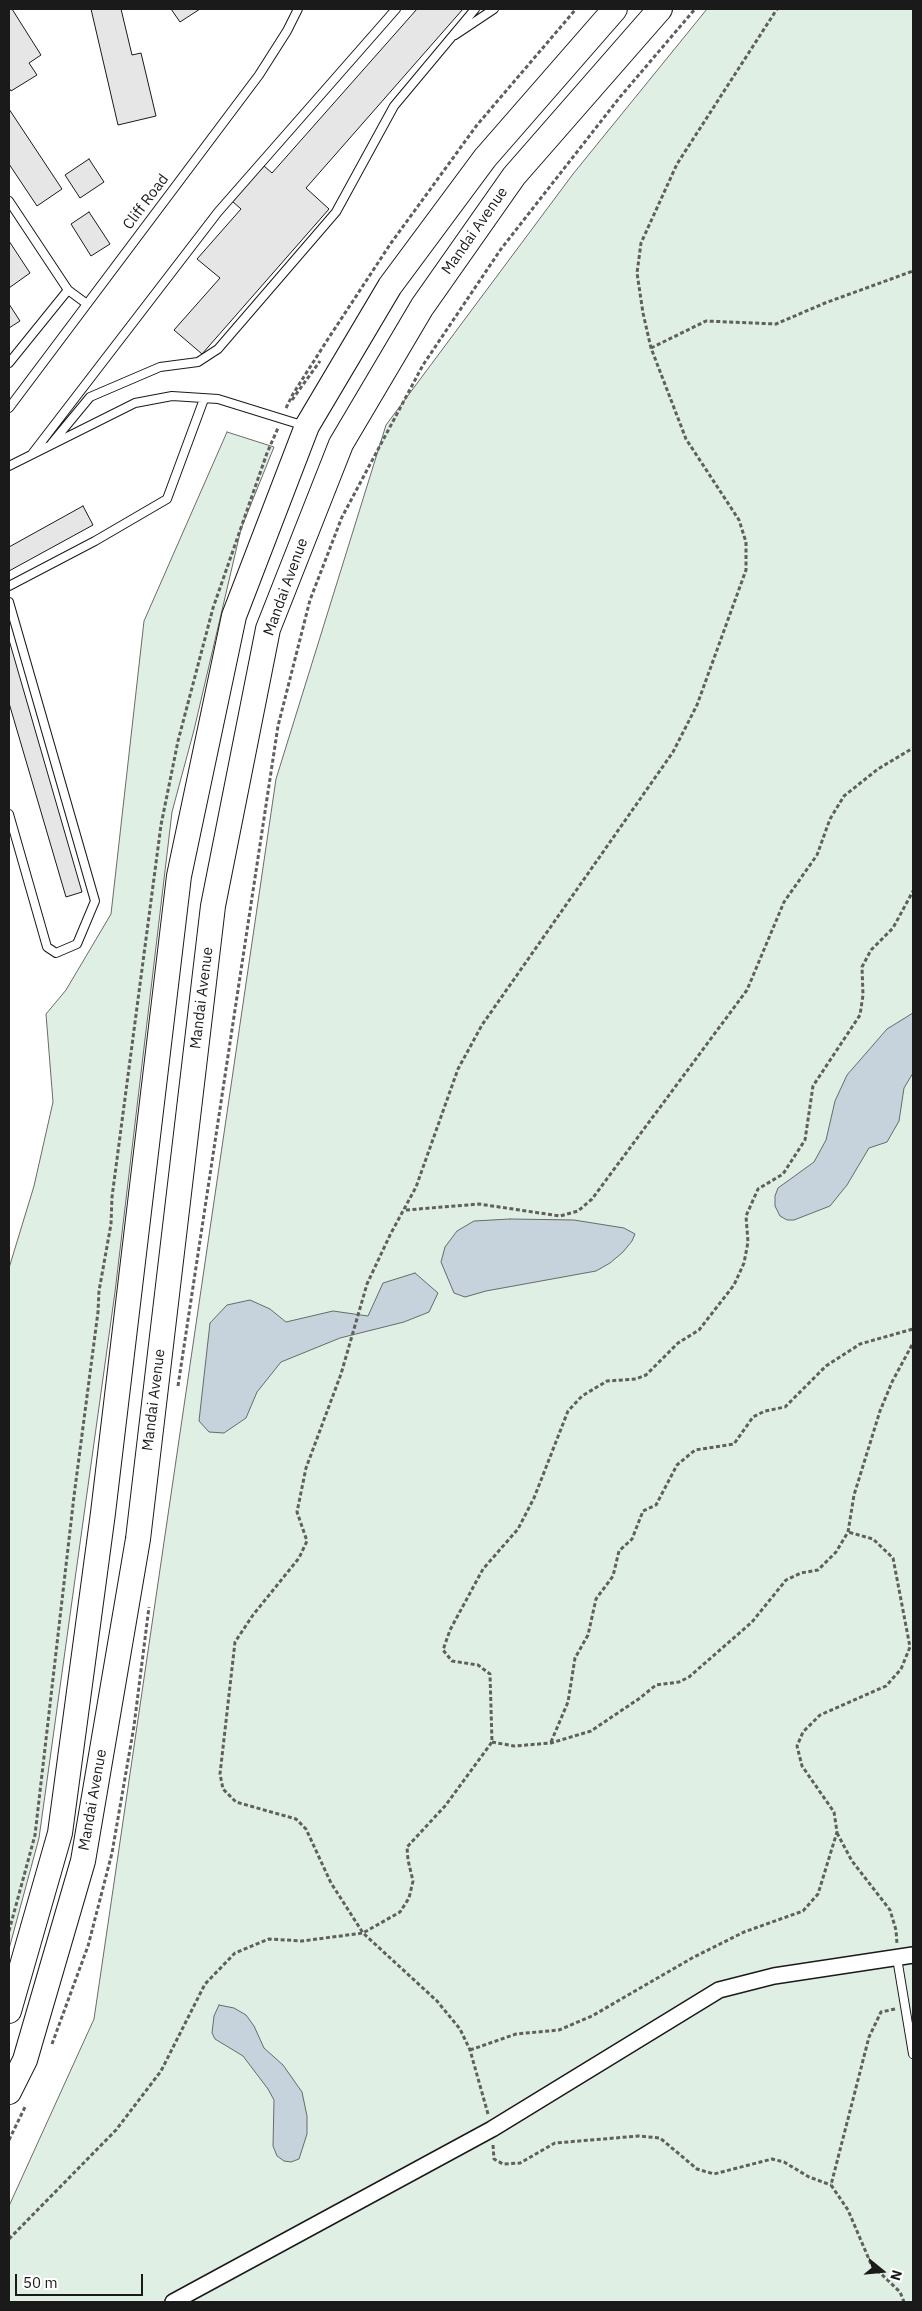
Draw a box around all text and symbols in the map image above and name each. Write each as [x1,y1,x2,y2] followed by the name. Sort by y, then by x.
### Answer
[119,171,173,233] street label: Cliff Road
[438,184,512,278] street label: Mandai Avenue
[260,536,312,638] street label: Mandai Avenue
[187,946,217,1050] street label: Mandai Avenue
[139,1348,169,1452] street label: Mandai Avenue
[75,1748,111,1852] street label: Mandai Avenue
[857,2246,907,2296] north arrow
[18,2264,145,2296] scale bar
[886,2268,906,2283] text: N
[23,2273,58,2292] text: 50 m

